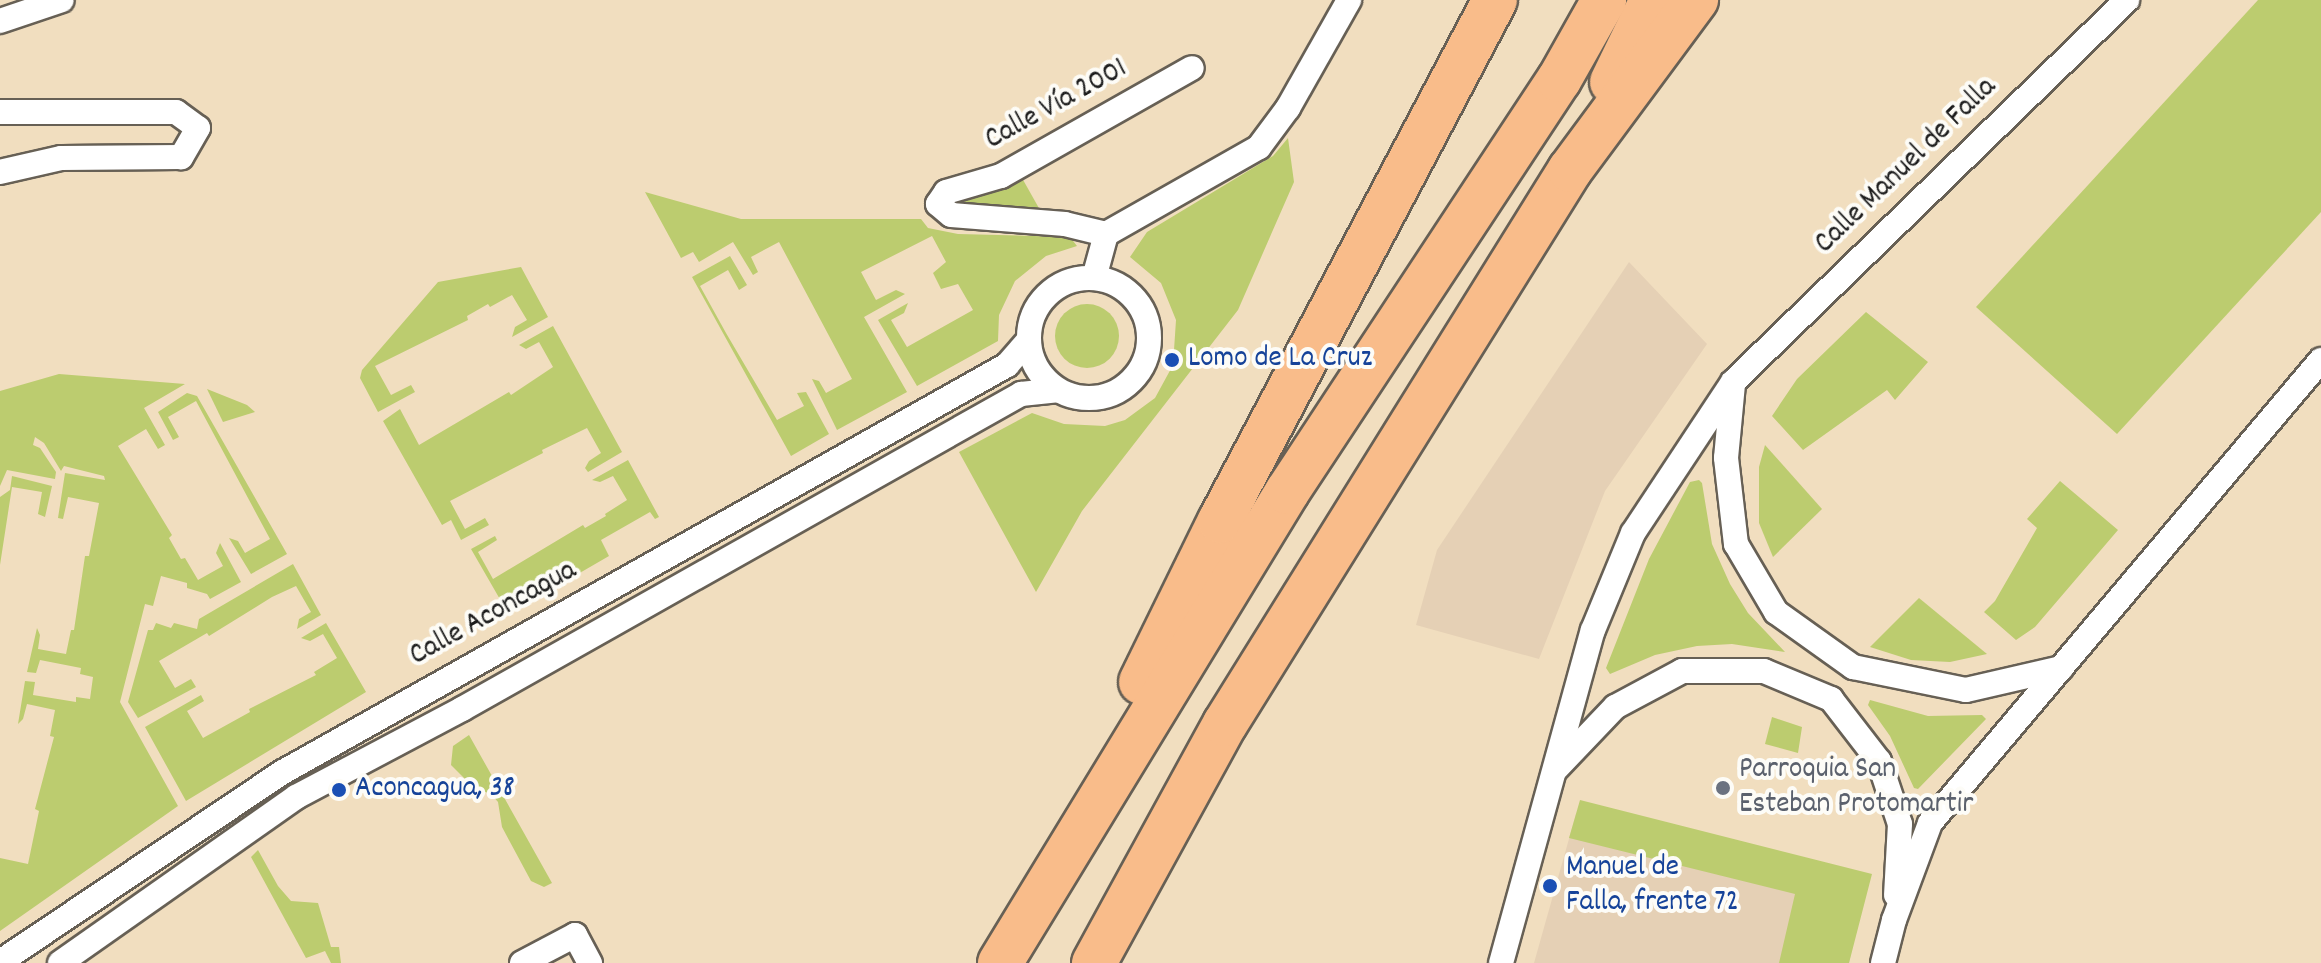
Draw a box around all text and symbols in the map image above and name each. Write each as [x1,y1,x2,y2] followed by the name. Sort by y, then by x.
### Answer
[980,52,1134,160] street label: Calle Vía 2001
[1809,71,2005,263] street label: Calle Manuel de Falla
[1188,342,1372,378] place label: Lomo de La Cruz
[1163,351,1181,369] marker: Lomo de La Cruz
[404,554,584,676] street label: Calle Aconcagua
[1739,753,1973,824] place label: Parroquia San Esteban Protomartir
[355,772,515,808] place label: Aconcagua, 38
[1714,779,1732,797] marker: Parroquia San Esteban Protomartir
[330,781,348,799] marker: Aconcagua, 38
[1566,851,1739,922] place label: Manuel de Falla, frente 72
[1541,877,1559,895] marker: Manuel de Falla, frente 72

